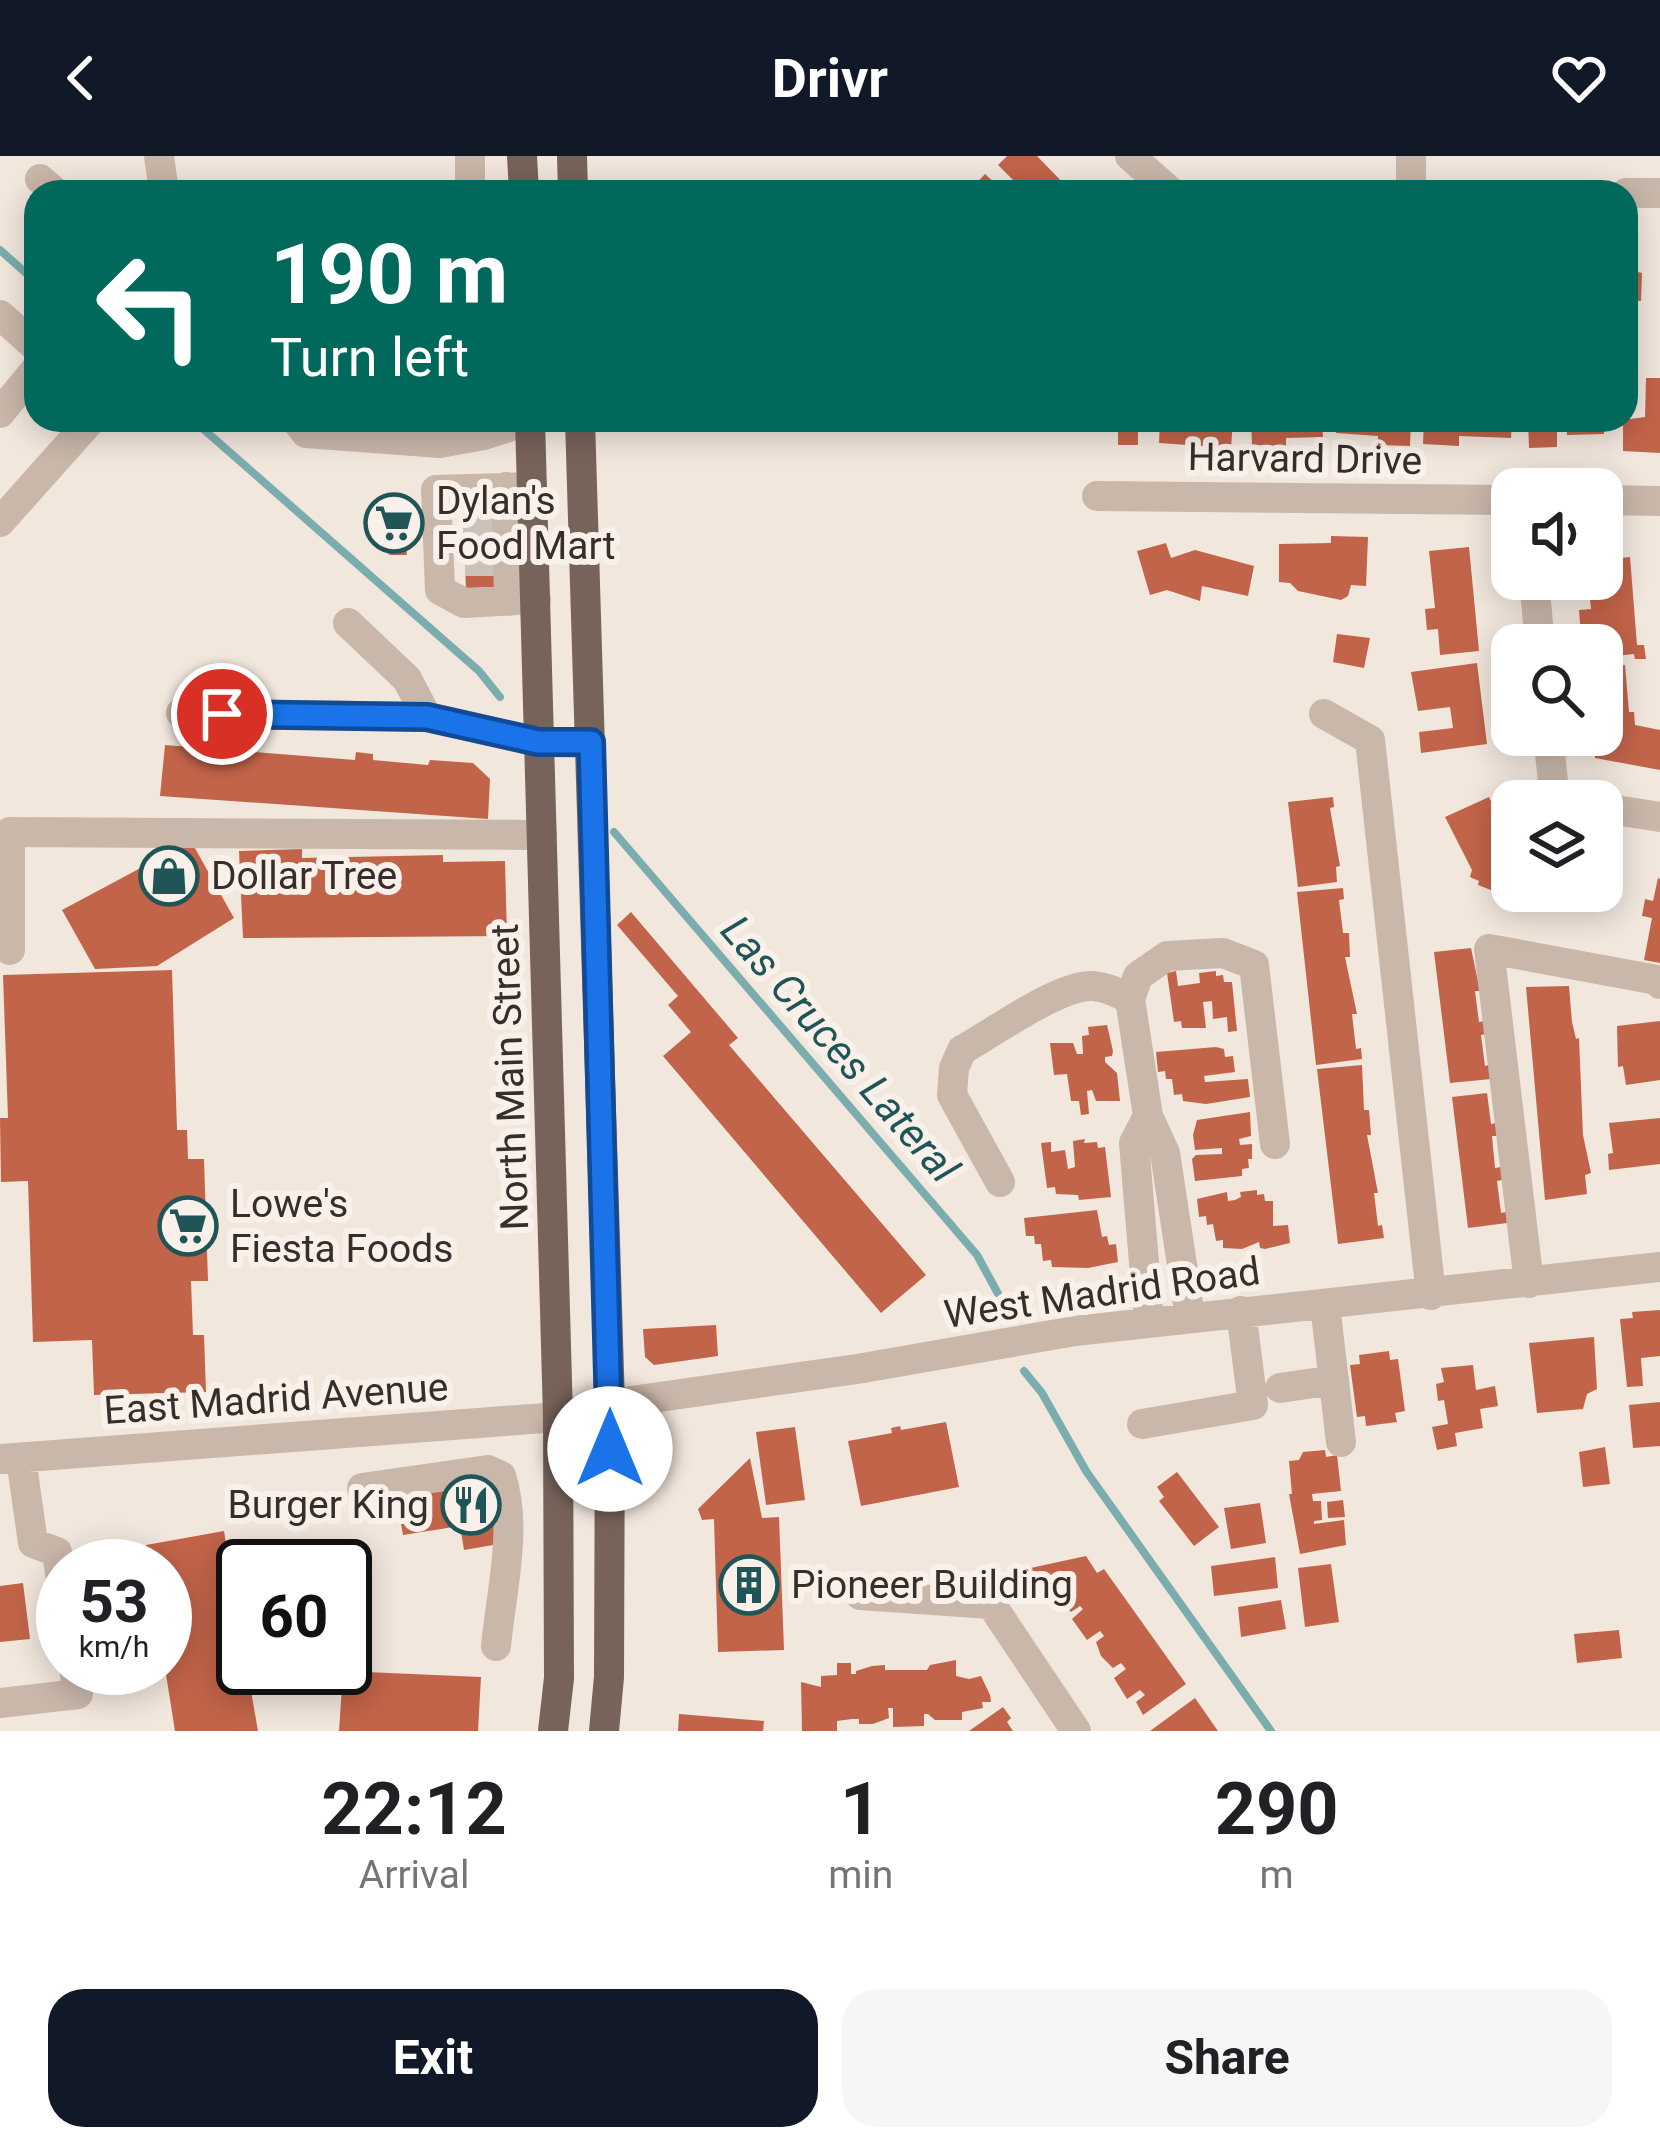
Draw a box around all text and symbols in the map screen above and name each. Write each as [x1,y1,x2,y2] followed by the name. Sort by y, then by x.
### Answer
[48,45,114,111] icon: back
[1546,45,1612,111] icon: heart
[772,47,888,110] text: Drivr
[270,225,508,324] text: 190 m
[72,228,228,384] icon: left
[270,326,469,389] text: Turn left
[1187,434,1423,484] street label: Harvard Drive
[1491,468,1623,912] map controls
[1491,468,1623,600] button: sound
[436,478,616,569] place label: Dylan's Food Mart
[363,492,425,554] supermarket icon: Dylan's Food Mart
[1491,624,1623,756] button: search
[171,663,273,765] pin
[189,681,255,747] icon: arrive
[1491,780,1623,912] button: layers
[138,845,200,907] shop icon: Dollar Tree
[211,853,397,899] place label: Dollar Tree
[711,906,970,1193] water label: Las Cruces Lateral
[482,923,538,1231] street label: North Main Street
[230,1181,453,1272] place label: Lowe's Fiesta Foods
[157,1195,219,1257] supermarket icon: Lowe's Fiesta Foods
[941,1248,1263,1338] street label: West Madrid Road
[102,1364,450,1434] street label: East Madrid Avenue
[547,1386,673,1512] position arrow
[440,1474,502,1536] restaurant icon: Burger King
[227,1482,429,1528] place label: Burger King
[216,1539,372,1695] speed limit sign: 60
[718,1554,780,1616] building icon: Pioneer Building
[791,1562,1073,1608] place label: Pioneer Building
[80,1566,148,1637] text: 53
[79,1629,149,1664] text: km/h
[321,1767,507,1852] text: 22:12
[840,1767,881,1852] text: 1
[1215,1767,1339,1852] text: 290
[359,1852,469,1898] text: Arrival
[828,1852,893,1898] text: min
[1260,1852,1294,1898] text: m
[48,1989,818,2127] button: Exit
[842,1989,1612,2127] button: Share

